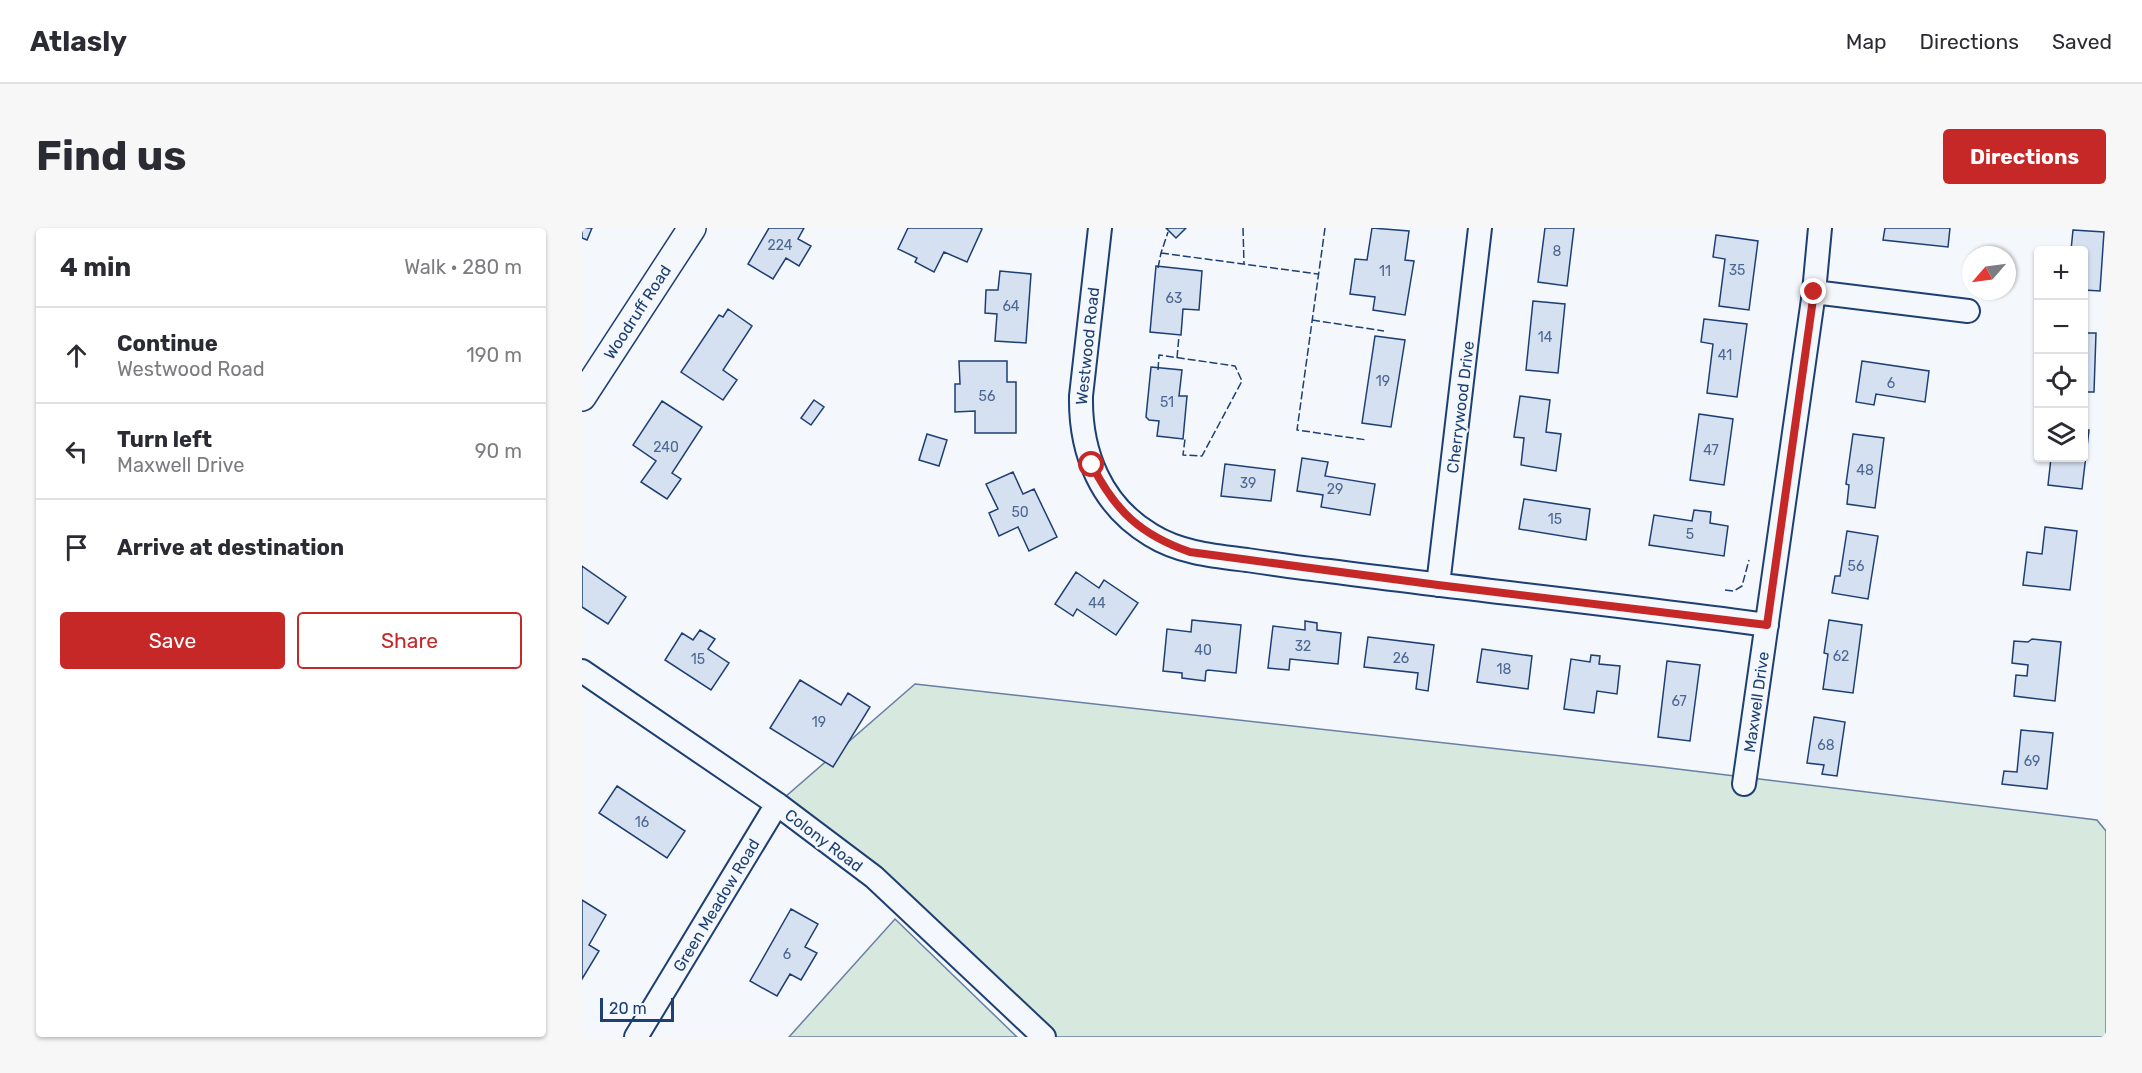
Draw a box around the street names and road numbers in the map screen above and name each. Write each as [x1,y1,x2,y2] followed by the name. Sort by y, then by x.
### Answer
[600,262,675,363] street label: Woodruff Road
[1072,286,1103,406] street label: Westwood Road
[1443,340,1478,474] street label: Cherrywood Drive
[1740,650,1773,754] street label: Maxwell Drive
[781,805,866,876] street label: Colony Road
[669,835,764,975] street label: Green Meadow Road

